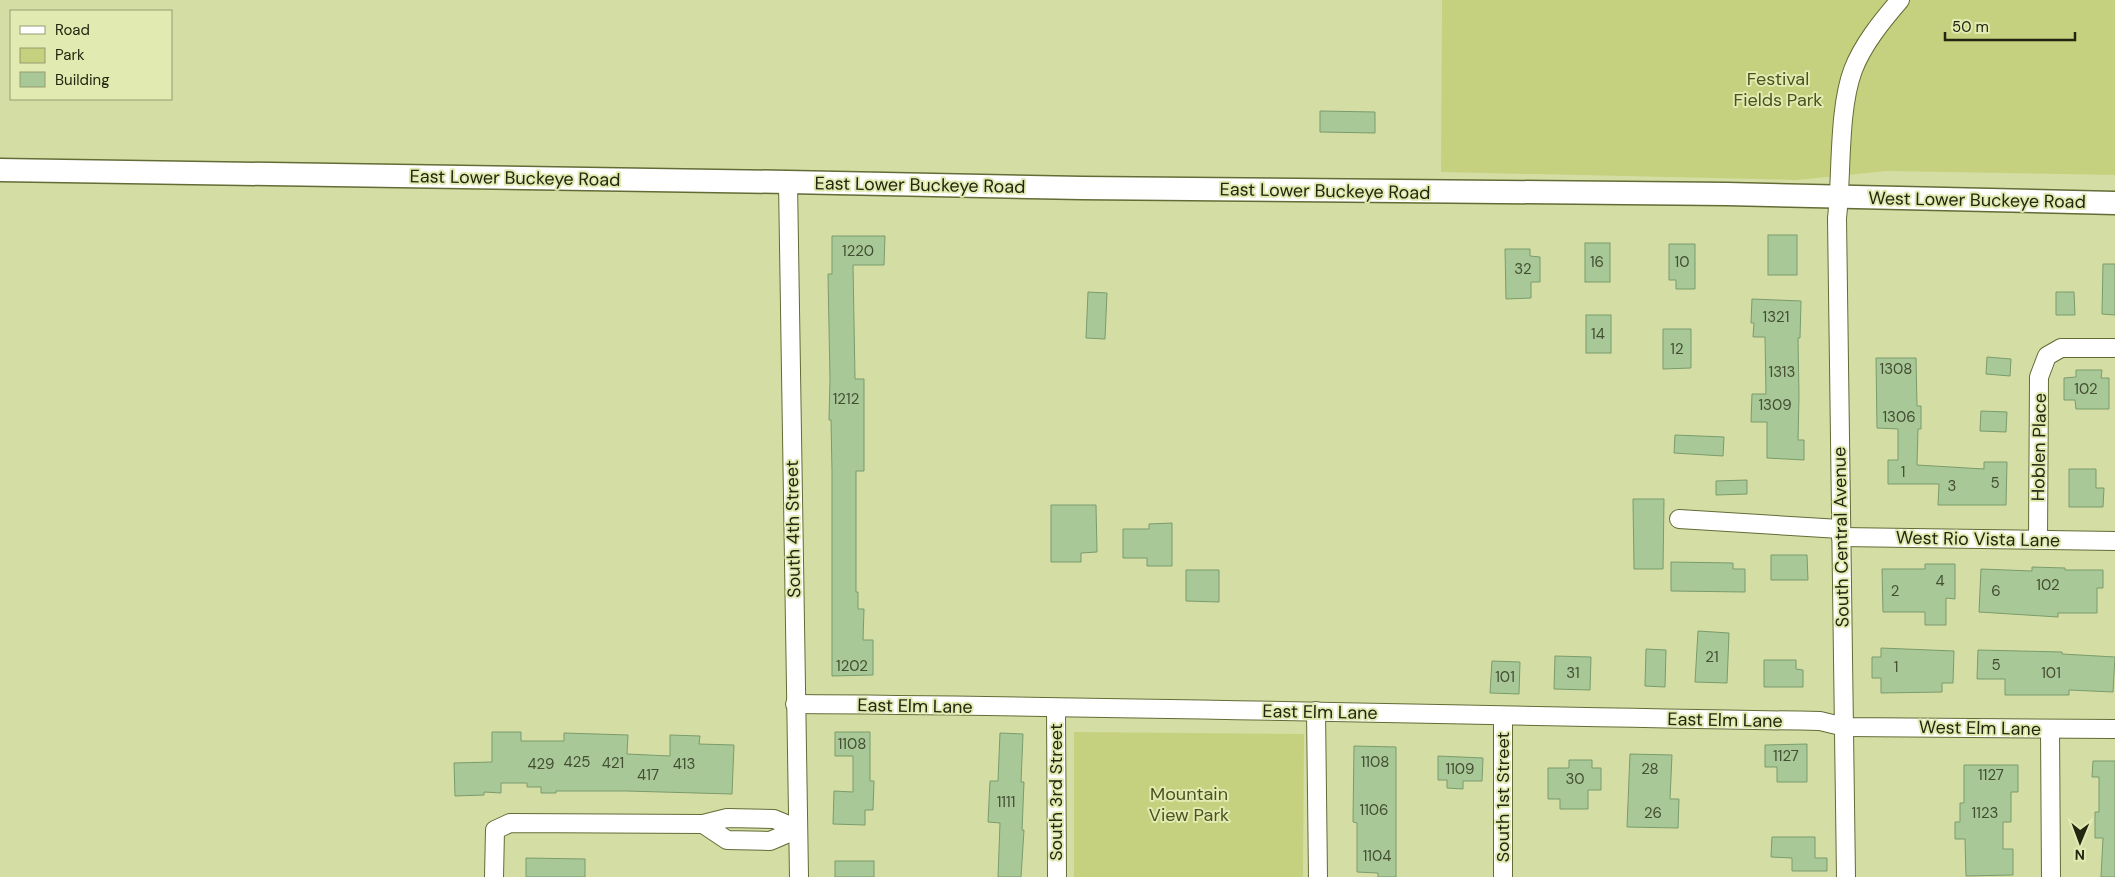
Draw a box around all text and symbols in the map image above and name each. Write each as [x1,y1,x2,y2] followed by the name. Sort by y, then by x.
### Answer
[10,10,172,100] legend
[1945,10,2075,42] scale bar
[1952,17,1989,37] text: 50 m
[55,20,90,40] text: Road
[55,45,85,65] text: Park
[1734,67,1822,112] park label: Festival Fields Park
[55,70,110,90] text: Building
[409,164,621,192] street label: East Lower Buckeye Road
[814,171,1026,199] street label: East Lower Buckeye Road
[1219,177,1431,205] street label: East Lower Buckeye Road
[1868,186,2086,214] street label: West Lower Buckeye Road
[842,241,874,261] house number: 1220
[1590,252,1604,272] house number: 16
[1675,252,1689,272] house number: 10
[1514,259,1532,279] house number: 32
[1763,307,1789,327] house number: 1321
[1591,324,1605,344] house number: 14
[1670,339,1684,359] house number: 12
[1880,359,1912,379] house number: 1308
[1769,362,1795,382] house number: 1313
[2074,379,2098,399] house number: 102
[833,389,859,409] house number: 1212
[2026,393,2052,501] street label: Hoblen Place
[1758,395,1792,415] house number: 1309
[1882,407,1916,427] house number: 1306
[1827,447,1855,627] street label: South Central Avenue
[780,460,806,598] street label: South 4th Street
[1901,462,1905,482] house number: 1
[1990,473,2000,493] house number: 5
[1948,476,1956,496] house number: 3
[1896,526,2060,552] street label: West Rio Vista Lane
[1935,571,1945,591] house number: 4
[2036,575,2060,595] house number: 102
[1891,581,1899,601] house number: 2
[1991,581,2001,601] house number: 6
[1705,647,1719,667] house number: 21
[1991,655,2001,675] house number: 5
[836,656,868,676] house number: 1202
[1894,657,1898,677] house number: 1
[1566,663,1580,683] house number: 31
[2041,663,2061,683] house number: 101
[1495,667,1515,687] house number: 101
[857,693,973,719] street label: East Elm Lane
[1262,699,1378,725] street label: East Elm Lane
[1667,707,1783,733] street label: East Elm Lane
[1919,715,2041,741] street label: West Elm Lane
[1044,723,1068,861] street label: South 3rd Street
[1491,732,1515,862] street label: South 1st Street
[838,734,866,754] house number: 1108
[1773,746,1799,766] house number: 1127
[564,752,590,772] house number: 425
[1361,752,1389,772] house number: 1108
[602,753,624,773] house number: 421
[527,754,555,774] house number: 429
[673,754,695,774] house number: 413
[1445,759,1475,779] house number: 1109
[1641,759,1659,779] house number: 28
[637,765,659,785] house number: 417
[1978,765,2004,785] house number: 1127
[1565,769,1585,789] house number: 30
[1149,782,1229,827] park label: Mountain View Park
[997,792,1015,812] house number: 1111
[1359,800,1389,820] house number: 1106
[1644,803,1662,823] house number: 26
[1972,803,1998,823] house number: 1123
[2055,817,2105,867] north arrow
[1363,846,1391,866] house number: 1104
[2075,846,2085,864] text: N

